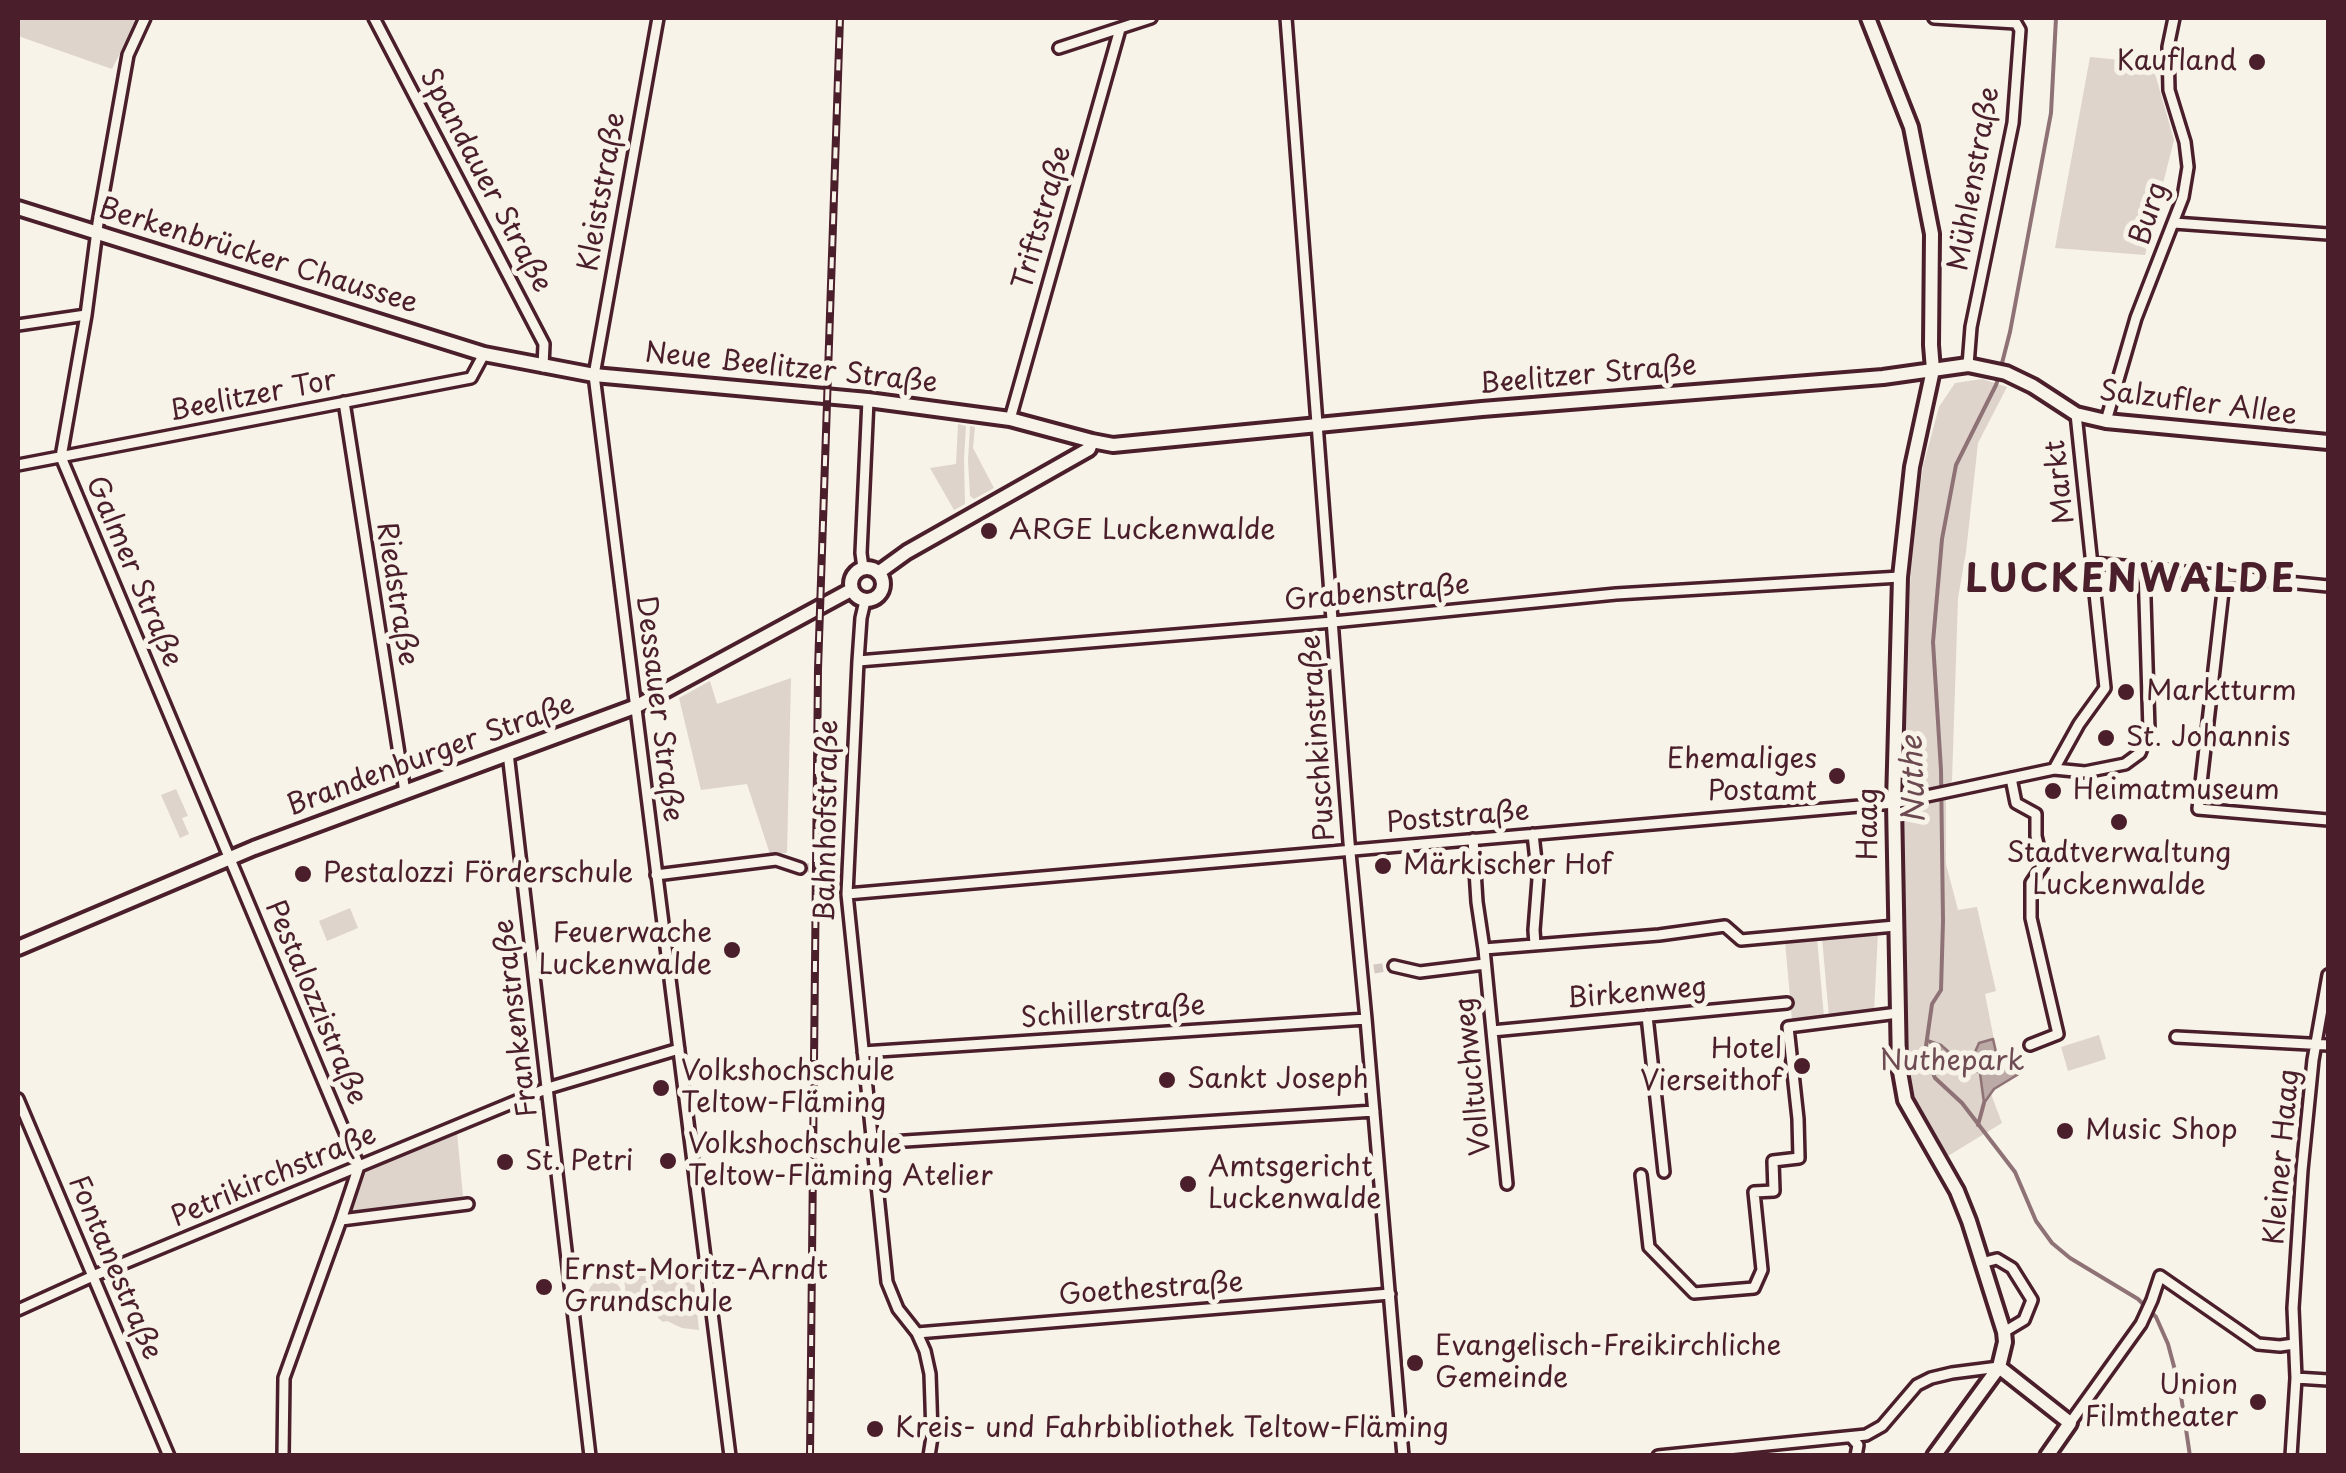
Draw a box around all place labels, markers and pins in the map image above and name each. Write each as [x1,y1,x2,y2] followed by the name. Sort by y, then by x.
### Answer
[2117,45,2237,79] place label: Kaufland
[2246,51,2268,73] marker: Kaufland
[1009,514,1275,548] place label: ARGE Luckenwalde
[978,520,1000,542] marker: ARGE Luckenwalde
[2146,675,2297,709] place label: Marktturm
[2115,681,2137,703] marker: Marktturm
[2126,721,2290,755] place label: St. Johannis
[2095,727,2117,749] marker: St. Johannis
[1667,743,1817,809] place label: Ehemaliges Postamt
[1826,765,1848,787] marker: Ehemaliges Postamt
[2073,774,2280,808] place label: Heimatmuseum
[2042,780,2064,802] marker: Heimatmuseum
[2108,811,2130,833] marker: Stadtverwaltung Luckenwalde
[2007,837,2231,903] place label: Stadtverwaltung Luckenwalde
[1403,849,1612,883] place label: Märkischer Hof
[1372,855,1394,877] marker: Märkischer Hof
[323,857,633,891] place label: Pestalozzi Förderschule
[292,863,314,885] marker: Pestalozzi Förderschule
[538,917,712,983] place label: Feuerwache Luckenwalde
[721,939,743,961] marker: Feuerwache Luckenwalde
[1640,1033,1782,1099] place label: Hotel Vierseithof
[681,1055,895,1121] place label: Volkshochschule Teltow-Fläming
[1791,1055,1813,1077] marker: Hotel Vierseithof
[1187,1063,1369,1097] place label: Sankt Joseph
[1156,1069,1178,1091] marker: Sankt Joseph
[650,1077,672,1099] marker: Volkshochschule Teltow-Fläming
[2085,1114,2238,1148] place label: Music Shop
[2054,1120,2076,1142] marker: Music Shop
[688,1128,993,1194] place label: Volkshochschule Teltow-Fläming Atelier
[525,1145,634,1179] place label: St. Petri
[657,1150,679,1172] marker: Volkshochschule Teltow-Fläming Atelier
[494,1151,516,1173] marker: St. Petri
[1208,1151,1382,1217] place label: Amtsgericht Luckenwalde
[1177,1173,1199,1195] marker: Amtsgericht Luckenwalde
[564,1254,828,1320] place label: Ernst-Moritz-Arndt Grundschule
[533,1276,555,1298] marker: Ernst-Moritz-Arndt Grundschule
[1435,1330,1781,1396] place label: Evangelisch-Freikirchliche Gemeinde
[1404,1352,1426,1374] marker: Evangelisch-Freikirchliche Gemeinde
[2084,1369,2238,1435] place label: Union Filmtheater
[2247,1391,2269,1413] marker: Union Filmtheater
[895,1412,1449,1446] place label: Kreis- und Fahrbibliothek Teltow-Fläming
[864,1418,886,1440] marker: Kreis- und Fahrbibliothek Teltow-Fläming

